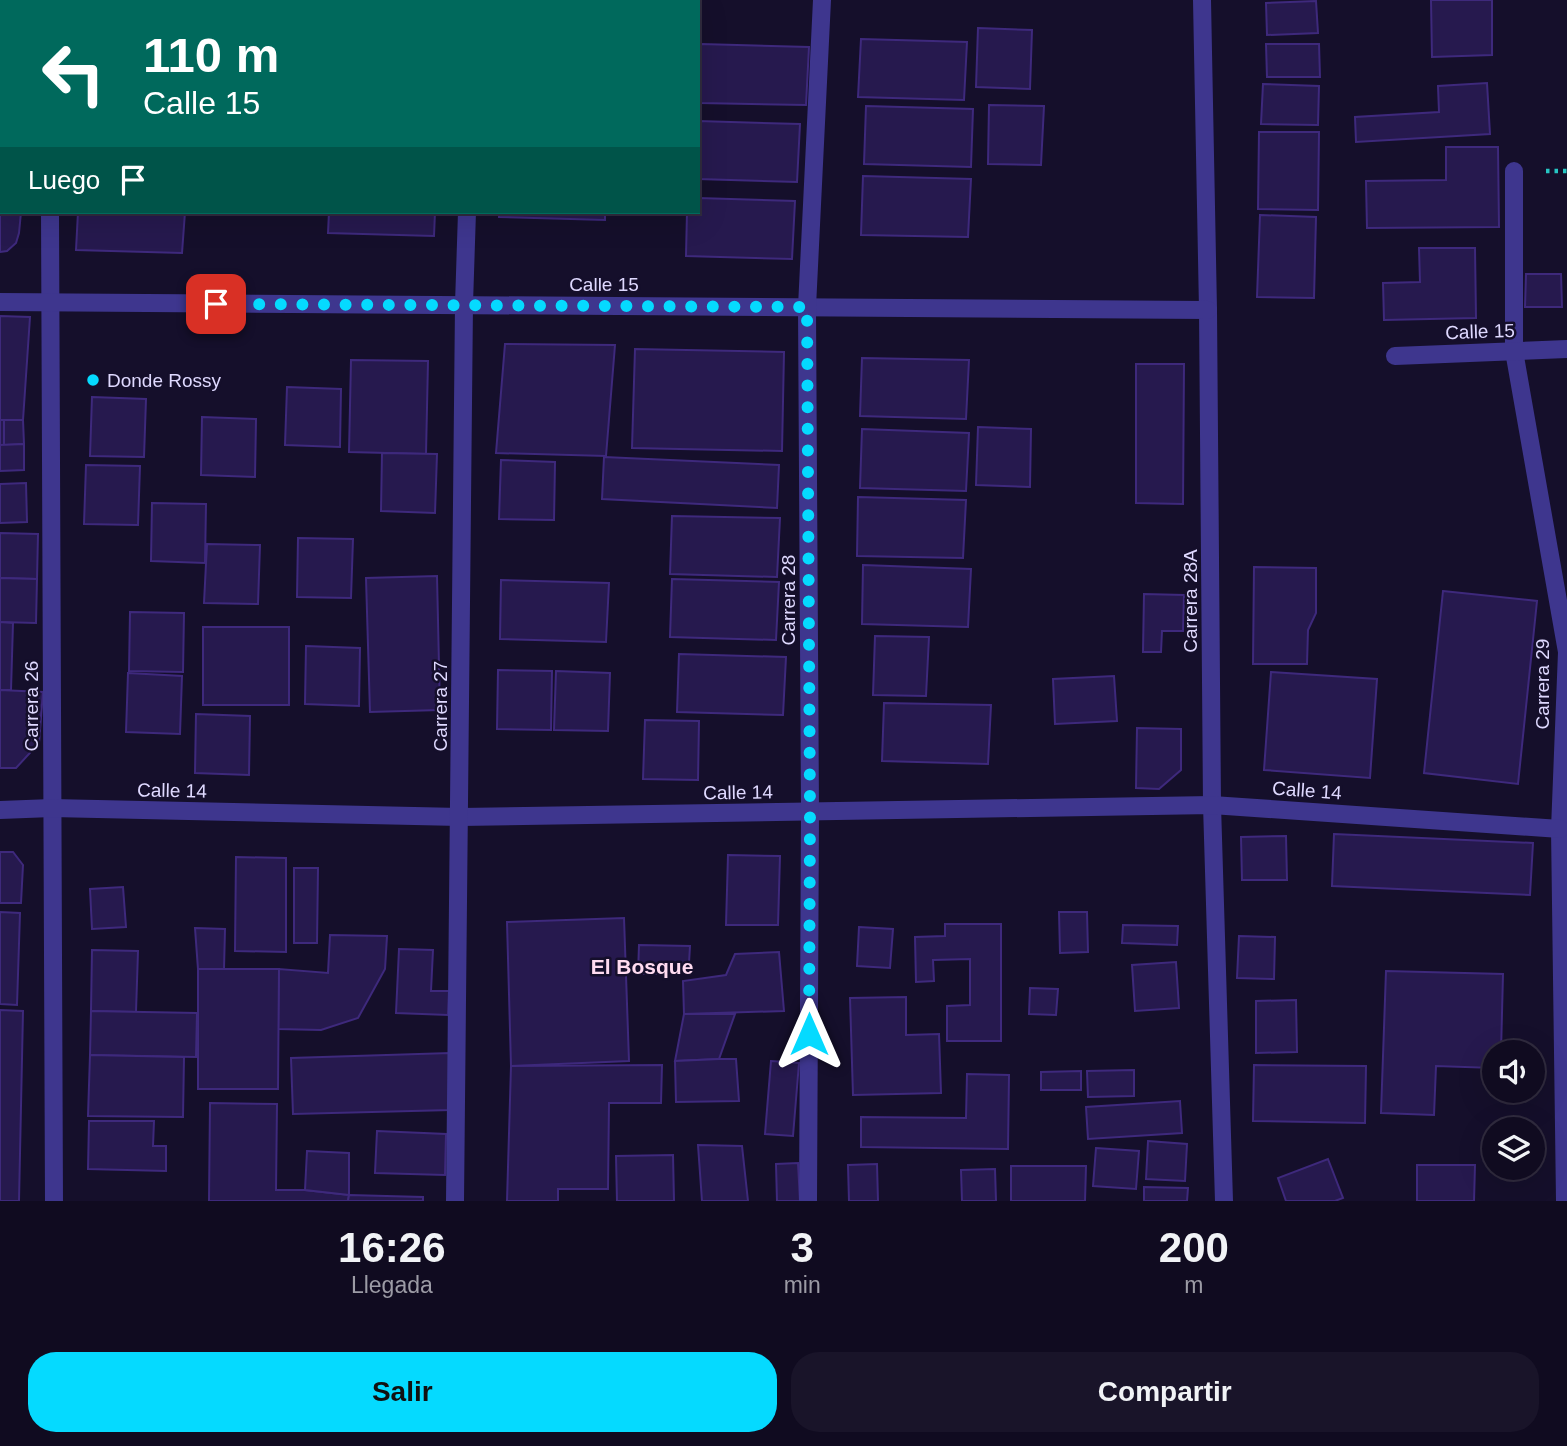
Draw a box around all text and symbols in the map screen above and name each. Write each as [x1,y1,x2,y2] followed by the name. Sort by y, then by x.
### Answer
[28,28,119,119] icon: left
[143,28,279,82] text: 110 m
[143,85,260,121] text: Calle 15
[114,161,152,199] icon: arrive
[28,165,100,195] text: Luego
[186,274,246,334] pin
[569,274,639,295] street label: Calle 15
[197,285,235,323] icon: arrive
[1445,320,1515,343] street label: Calle 15
[107,370,222,391] place label: Donde Rossy
[85,372,101,388] marker: Donde Rossy
[1180,549,1201,653] street label: Carrera 28A
[778,555,799,645] street label: Carrera 28
[1532,639,1553,729] street label: Carrera 29
[21,661,42,751] street label: Carrera 26
[430,661,451,751] street label: Carrera 27
[1271,778,1343,803] street label: Calle 14
[137,779,207,802] street label: Calle 14
[703,781,773,804] street label: Calle 14
[591,955,693,978] district label: El Bosque
[772,997,846,1071] position arrow
[1482,1040,1545,1180] map controls
[1482,1040,1545,1103] button: sound
[1482,1117,1545,1180] button: layers
[338,1224,446,1271] text: 16:26
[790,1224,814,1271] text: 3
[1159,1224,1229,1271] text: 200
[351,1272,433,1298] text: Llegada
[784,1272,821,1298] text: min
[1184,1272,1203,1298] text: m
[28,1352,777,1432] button: Salir
[791,1352,1539,1432] button: Compartir

